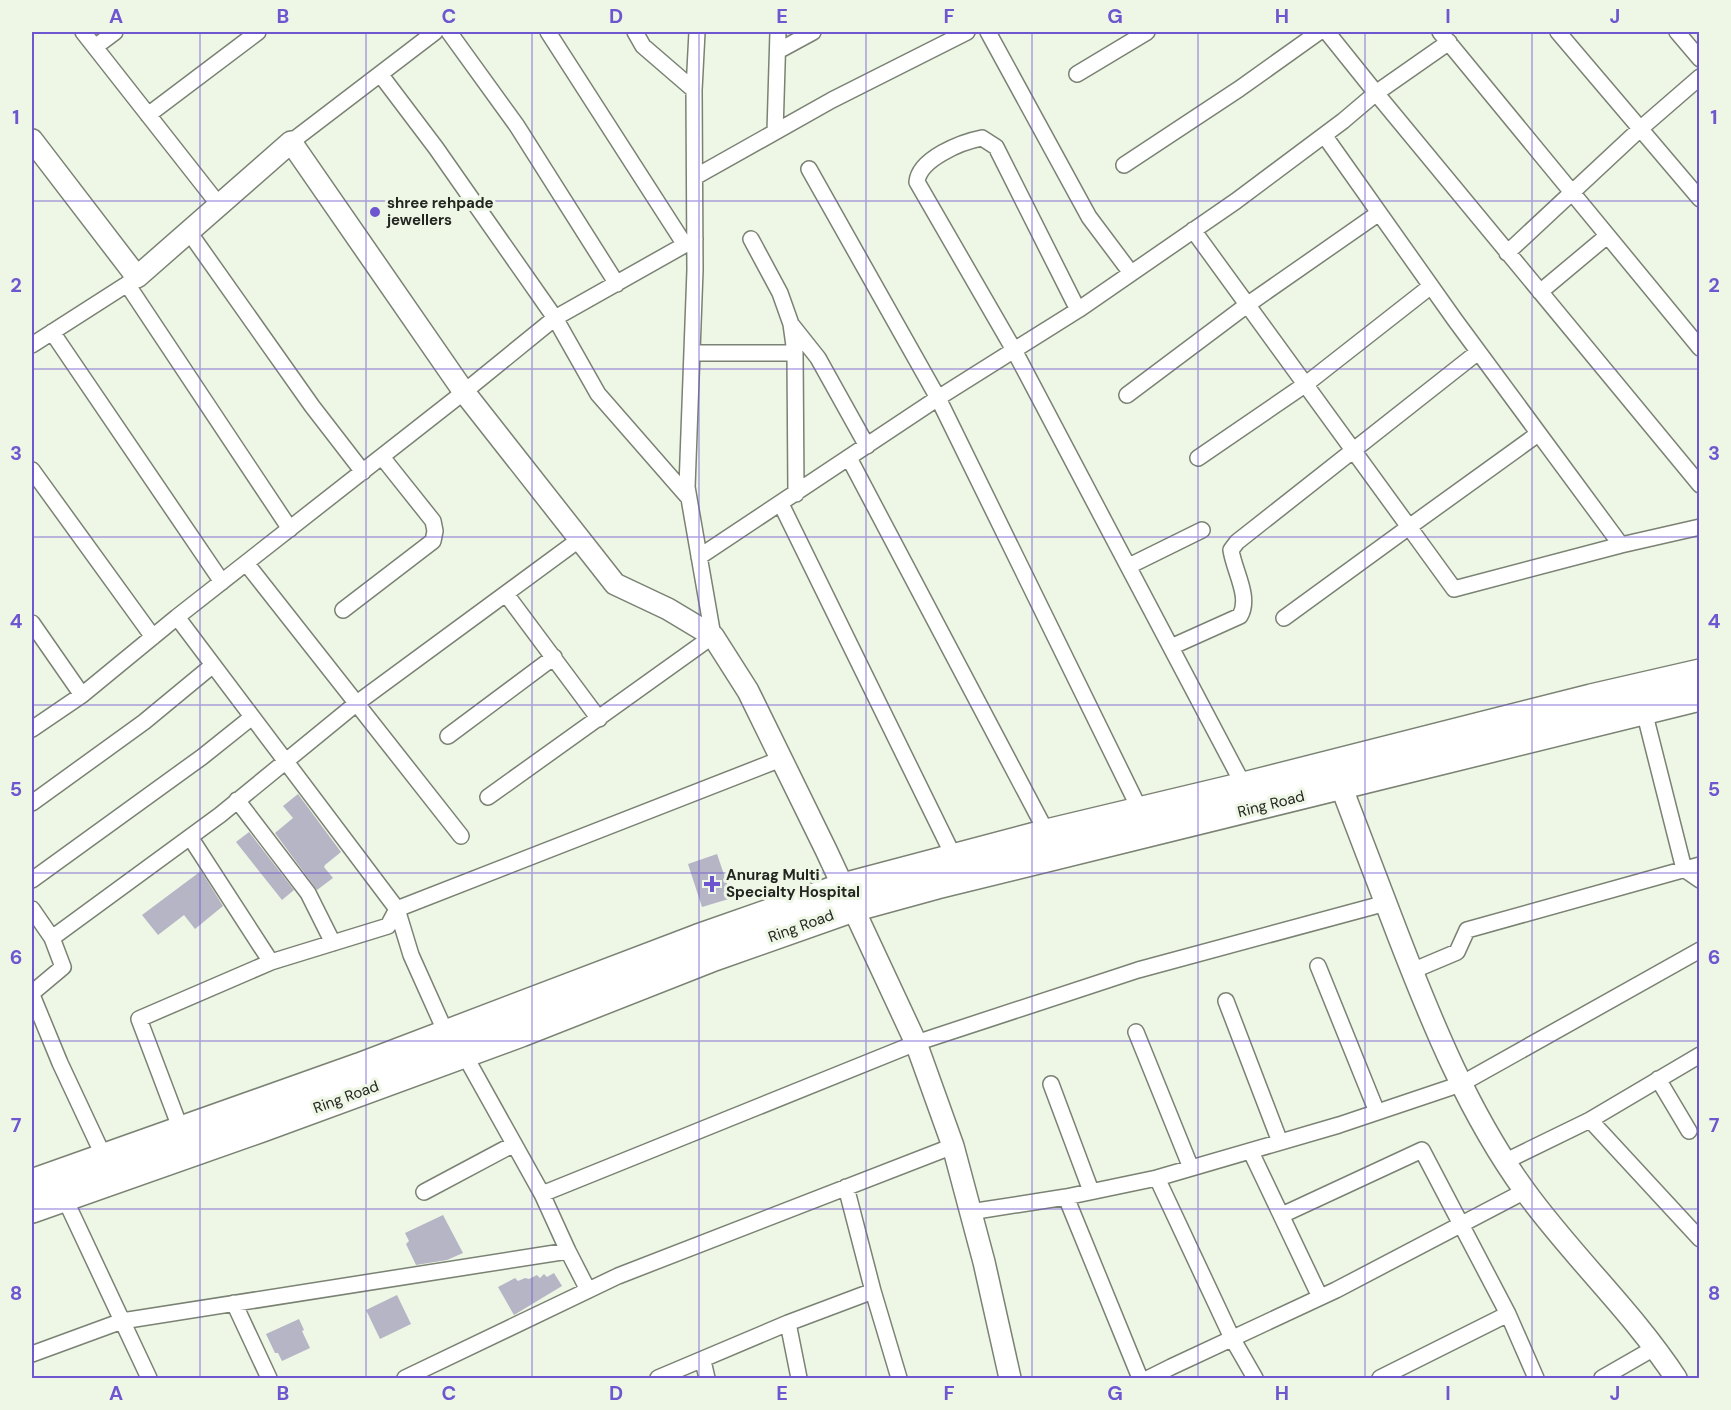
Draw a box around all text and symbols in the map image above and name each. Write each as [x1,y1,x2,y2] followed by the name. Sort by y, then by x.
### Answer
[109,3,123,29] text: A
[277,3,289,29] text: B
[442,3,456,29] text: C
[609,3,623,29] text: D
[776,3,788,29] text: E
[943,3,955,29] text: F
[1107,3,1123,29] text: G
[1275,3,1289,29] text: H
[1445,3,1451,29] text: I
[1610,3,1620,29] text: J
[12,104,20,130] text: 1
[1710,104,1718,130] text: 1
[386,193,494,230] place label: shree rehpade jewellers
[368,205,382,219] marker: shree rehpade jewellers
[10,272,22,298] text: 2
[1708,272,1720,298] text: 2
[10,440,22,466] text: 3
[1708,440,1720,466] text: 3
[10,608,23,634] text: 4
[1708,608,1721,634] text: 4
[10,776,22,802] text: 5
[1708,776,1720,802] text: 5
[1235,786,1307,822] street label: Ring Road
[726,865,860,902] place label: Anurag Multi Specialty Hospital
[703,875,721,893] marker: Anurag Multi Specialty Hospital
[765,905,837,947] street label: Ring Road
[10,944,22,970] text: 6
[1708,944,1720,970] text: 6
[310,1076,382,1118] street label: Ring Road
[11,1112,22,1138] text: 7
[1709,1112,1720,1138] text: 7
[10,1280,22,1306] text: 8
[1708,1280,1720,1306] text: 8
[109,1380,123,1406] text: A
[277,1380,289,1406] text: B
[442,1380,456,1406] text: C
[609,1380,623,1406] text: D
[776,1380,788,1406] text: E
[943,1380,955,1406] text: F
[1107,1380,1123,1406] text: G
[1275,1380,1289,1406] text: H
[1445,1380,1451,1406] text: I
[1610,1380,1620,1406] text: J

